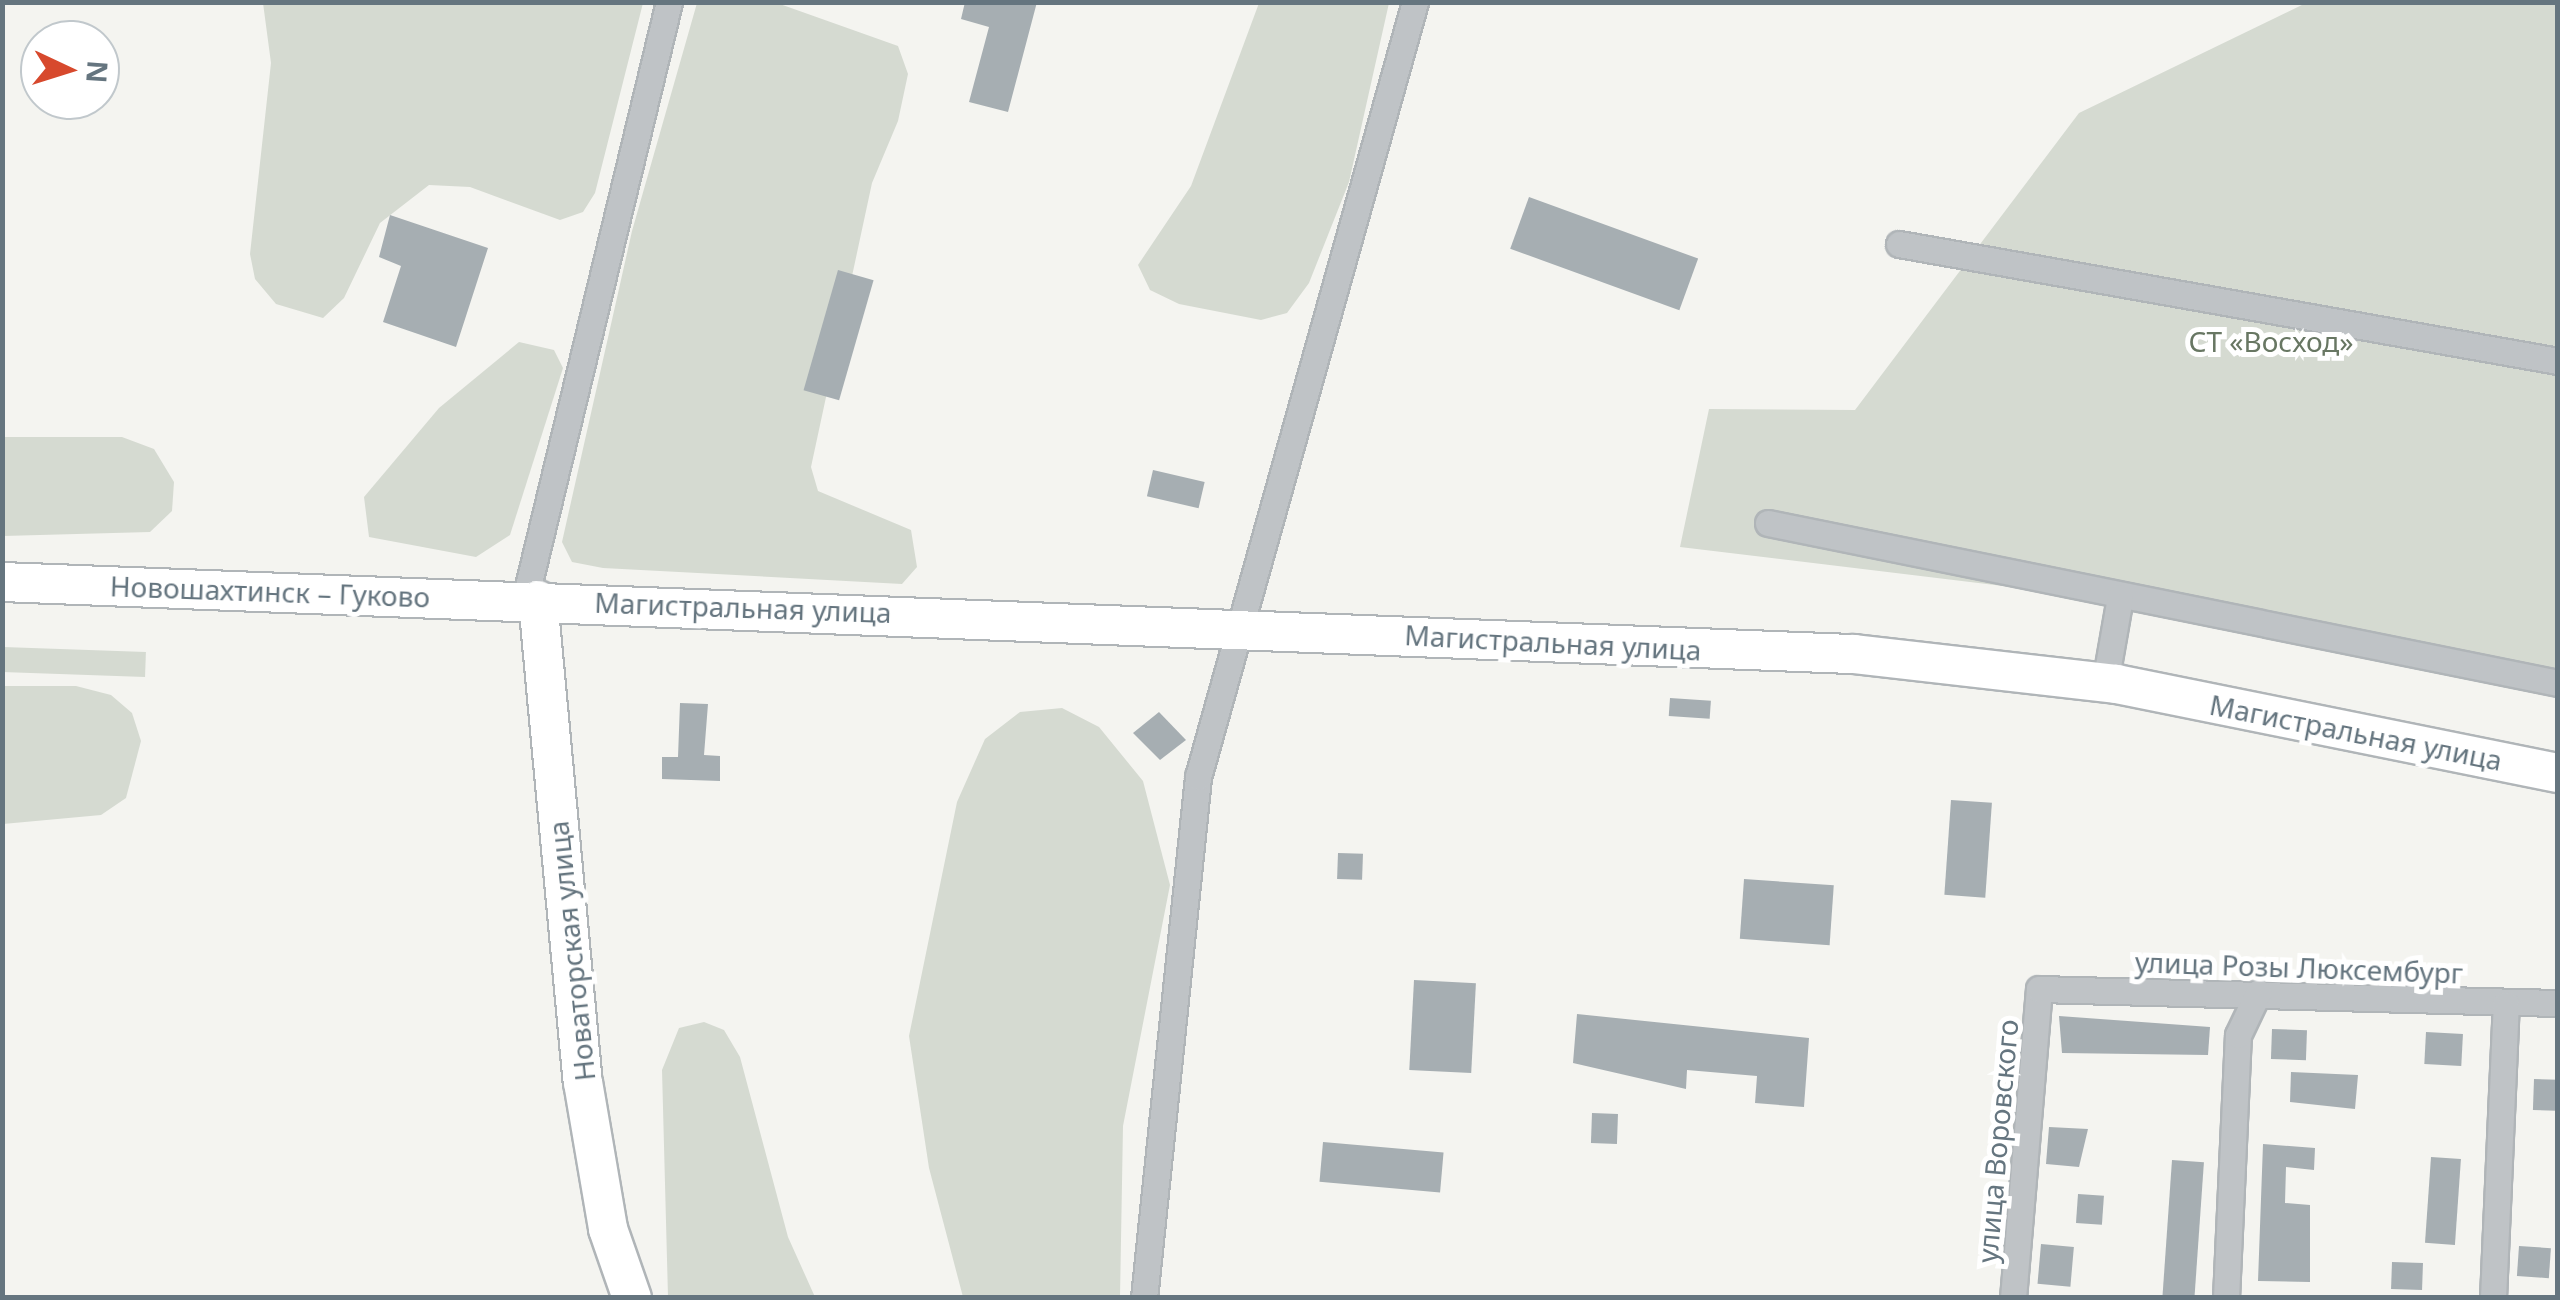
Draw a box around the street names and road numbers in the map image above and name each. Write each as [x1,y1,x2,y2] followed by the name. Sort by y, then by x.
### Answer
[109,569,431,613] street label: Новошахтинск – Гуково
[594,585,892,629] street label: Магистральная улица
[1404,617,1702,667] street label: Магистральная улица
[2207,687,2505,777] street label: Магистральная улица
[541,819,601,1083] street label: Новаторская улица
[2134,944,2464,990] street label: улица Розы Люксембург
[1970,1018,2024,1264] street label: улица Воровского

